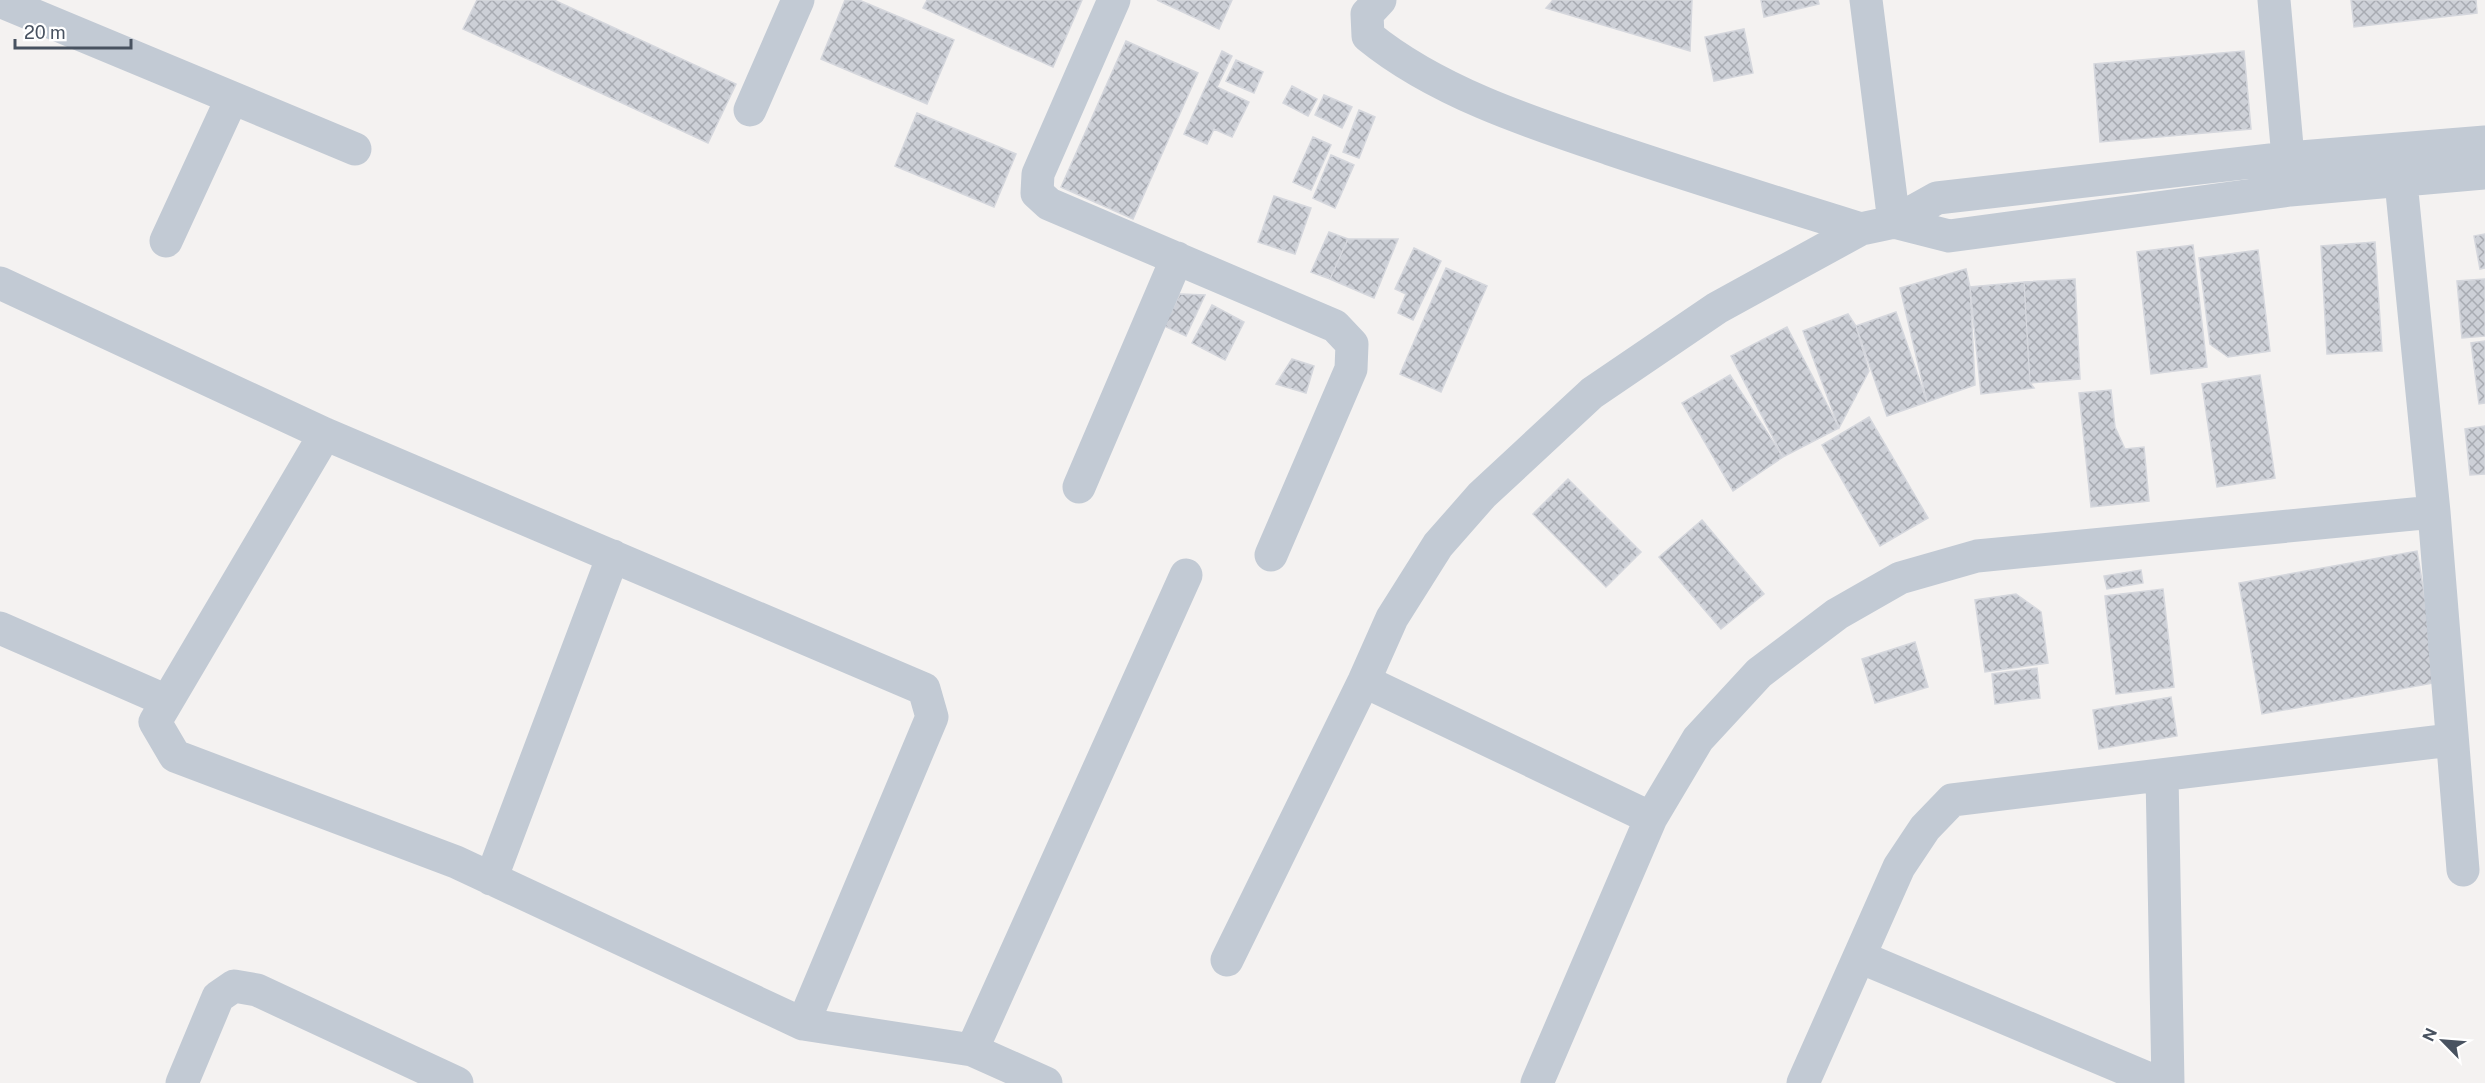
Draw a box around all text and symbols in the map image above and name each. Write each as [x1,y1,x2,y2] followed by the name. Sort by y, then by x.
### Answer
[15,12,130,50] scale bar
[24,22,66,43] text: 20 m
[2413,1011,2473,1071] north arrow
[2419,1025,2441,1045] text: N

